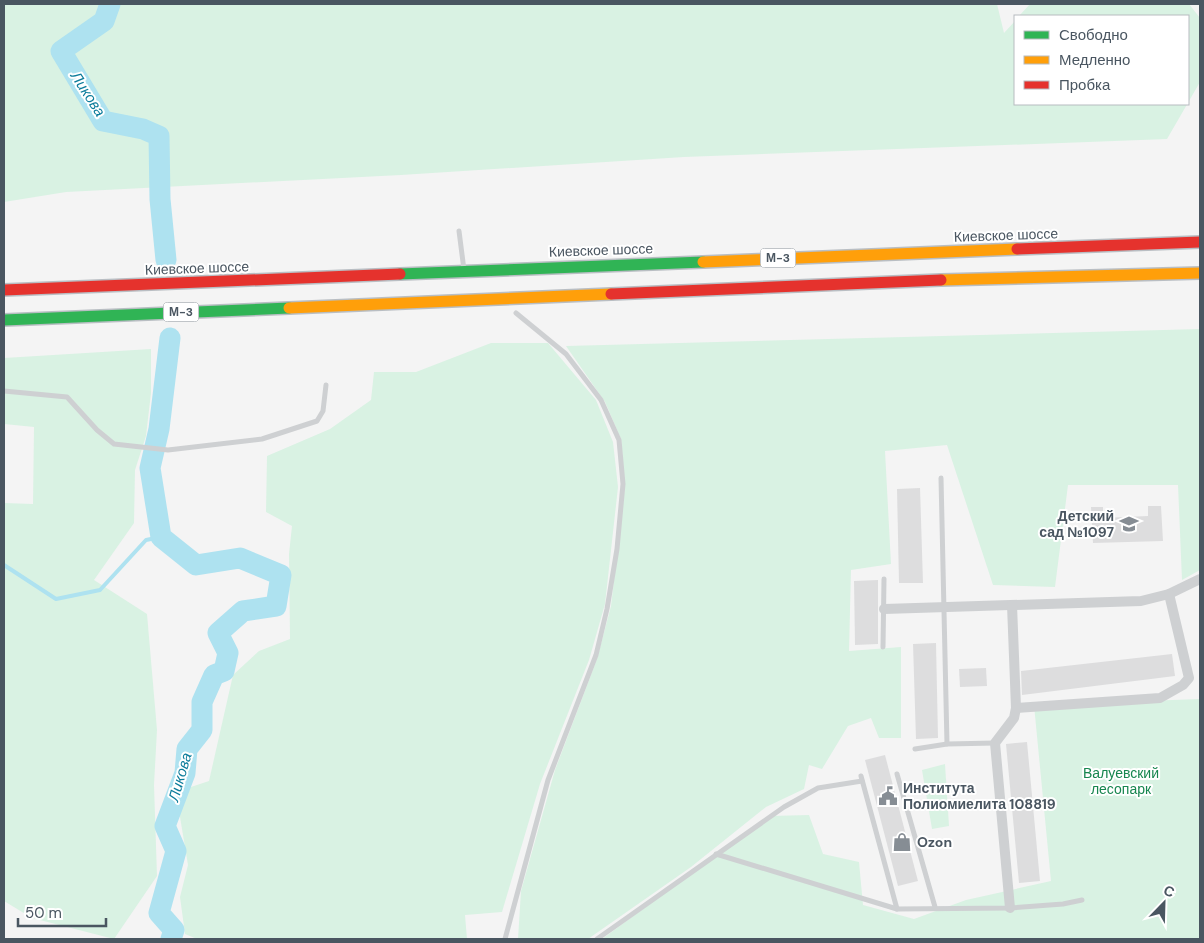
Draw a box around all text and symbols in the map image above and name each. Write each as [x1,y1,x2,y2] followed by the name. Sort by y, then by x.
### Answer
[1014,15,1189,105] legend
[1059,25,1128,45] text: Свободно
[1059,50,1130,70] text: Медленно
[65,67,110,120] water label: Ликова
[1059,75,1111,95] text: Пробка
[953,224,1059,246] street label: Киевское шоссе
[548,239,654,261] street label: Киевское шоссе
[760,248,796,268] road number: М-3
[144,257,250,279] street label: Киевское шоссе
[164,302,198,322] road number: М-3
[1039,507,1114,541] place label: Детский сад №1097
[1118,513,1140,535] school or university icon: Детский сад №1097
[163,750,196,805] water label: Ликова
[1083,764,1159,798] park label: Валуевский лесопарк
[903,779,1056,813] place label: Института Полиомиелита 108819
[877,785,899,807] public building icon: Института Полиомиелита 108819
[891,831,913,853] shop icon: Ozon
[917,833,952,851] place label: Ozon
[1139,878,1189,928] north arrow
[1161,881,1177,901] text: С
[18,896,105,928] scale bar
[25,903,62,923] text: 50 m

